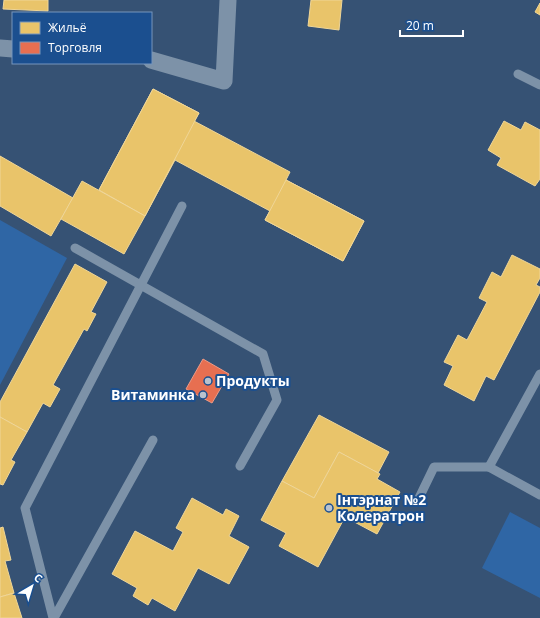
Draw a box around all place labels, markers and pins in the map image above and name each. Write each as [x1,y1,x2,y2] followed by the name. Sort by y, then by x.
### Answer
[216,371,290,390] place label: Продукты
[203,376,213,386] marker: Продукты
[111,385,195,404] place label: Витаминка
[198,390,208,400] marker: Витаминка
[337,490,426,525] place label: Інтэрнат №2 Колератрон
[324,503,334,513] marker: Інтэрнат №2 Колератрон

